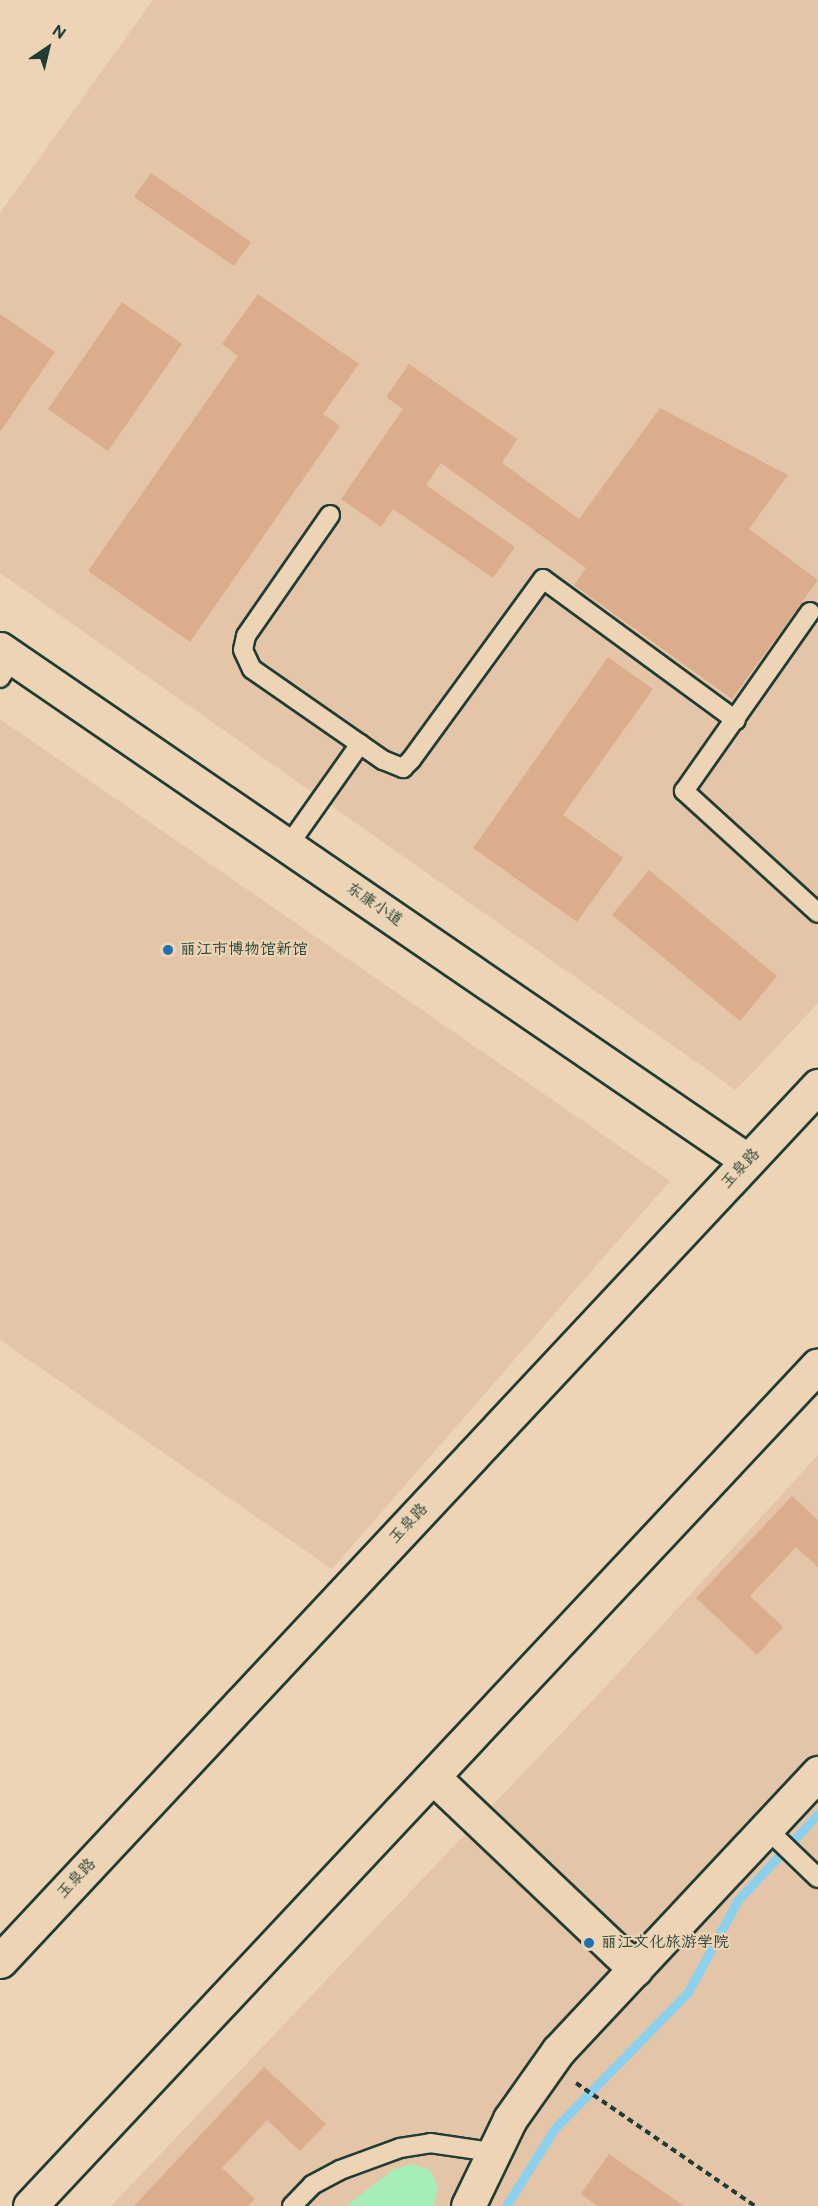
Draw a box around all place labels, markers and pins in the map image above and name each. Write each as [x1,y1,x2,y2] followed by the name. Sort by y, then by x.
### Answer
[180,940,308,960] place label: 丽江市博物馆新馆
[161,943,175,957] marker: 丽江市博物馆新馆
[601,1933,729,1953] place label: 丽江文化旅游学院
[582,1936,596,1950] marker: 丽江文化旅游学院

